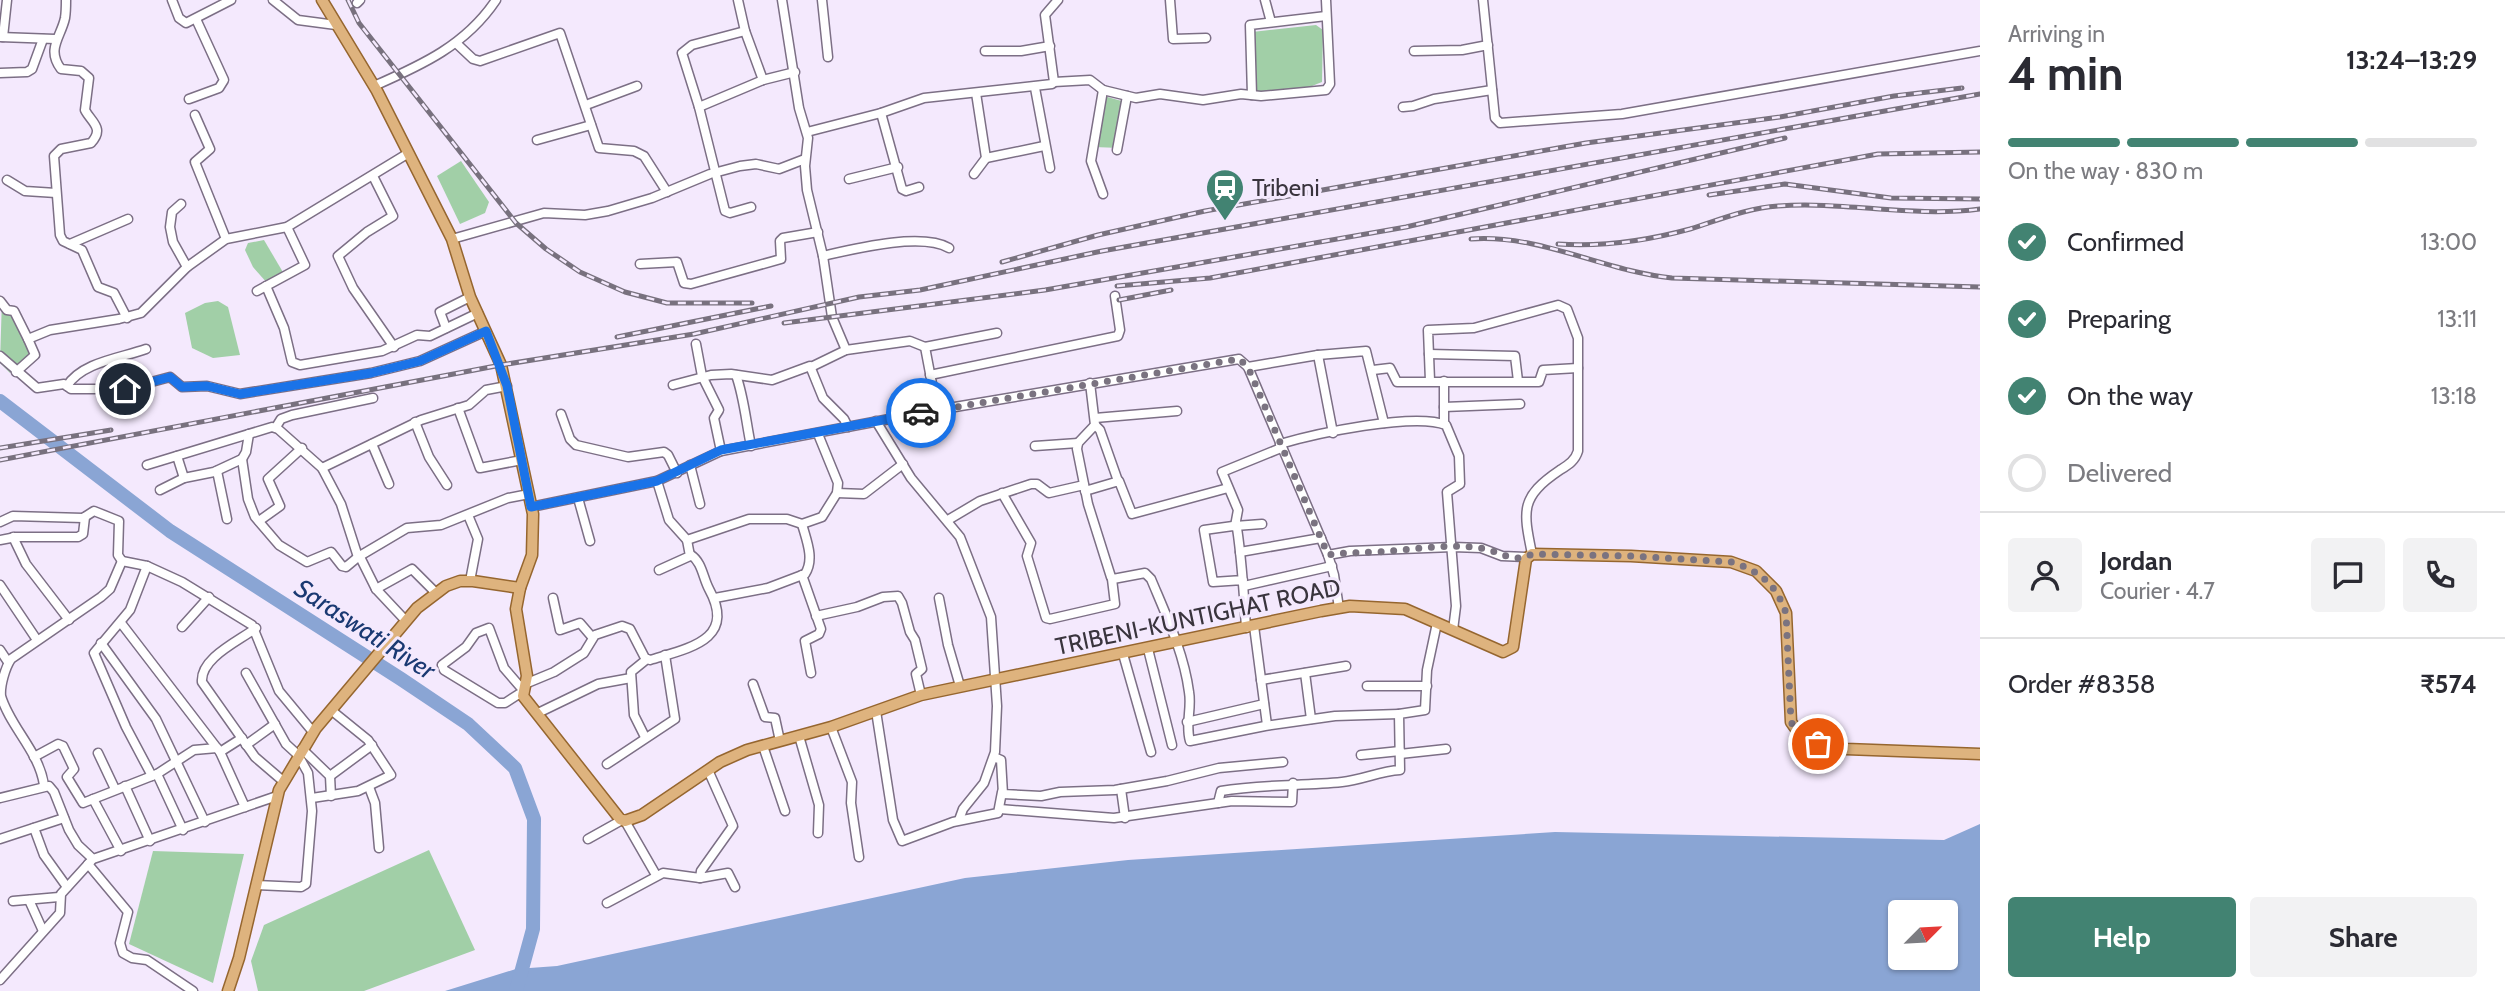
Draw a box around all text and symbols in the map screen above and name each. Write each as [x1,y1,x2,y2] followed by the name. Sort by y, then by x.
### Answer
[2008,20,2105,48] text: Arriving in
[2346,44,2477,76] text: 13:24–13:29
[2008,46,2123,102] text: 4 min
[2008,157,2203,185] text: On the way · 830 m
[1204,167,1246,222] station icon: Tribeni
[1252,173,1319,202] place label: Tribeni
[2008,223,2046,261] icon: check
[2067,226,2184,258] text: Confirmed
[2420,228,2477,256] text: 13:00
[2008,300,2046,338] icon: check
[2067,303,2171,335] text: Preparing
[2437,305,2477,333] text: 13:11
[95,359,155,419] pin
[106,370,144,408] icon: home
[2008,377,2046,415] icon: check
[886,378,956,448] courier
[2067,380,2193,412] text: On the way
[2431,382,2477,410] text: 13:18
[902,394,940,432] icon: car
[2067,457,2172,489] text: Delivered
[2008,538,2082,612] button: person
[2311,538,2385,612] button: chat
[2403,538,2477,612] button: phone
[2100,545,2172,577] text: Jordan
[289,572,442,687] water label: Saraswati River
[1053,572,1343,661] street label: TRIBENI-KUNTIGHAT ROAD
[2100,577,2215,605] text: Courier · 4.7
[2008,668,2155,700] text: Order #8358
[2420,668,2477,700] text: ₹574
[1788,714,1848,774] pin
[1799,725,1837,763] icon: bag
[2008,897,2236,977] button: Help
[2250,897,2477,977] button: Share
[1888,900,1958,970] north arrow
[1888,900,1958,970] map controls

